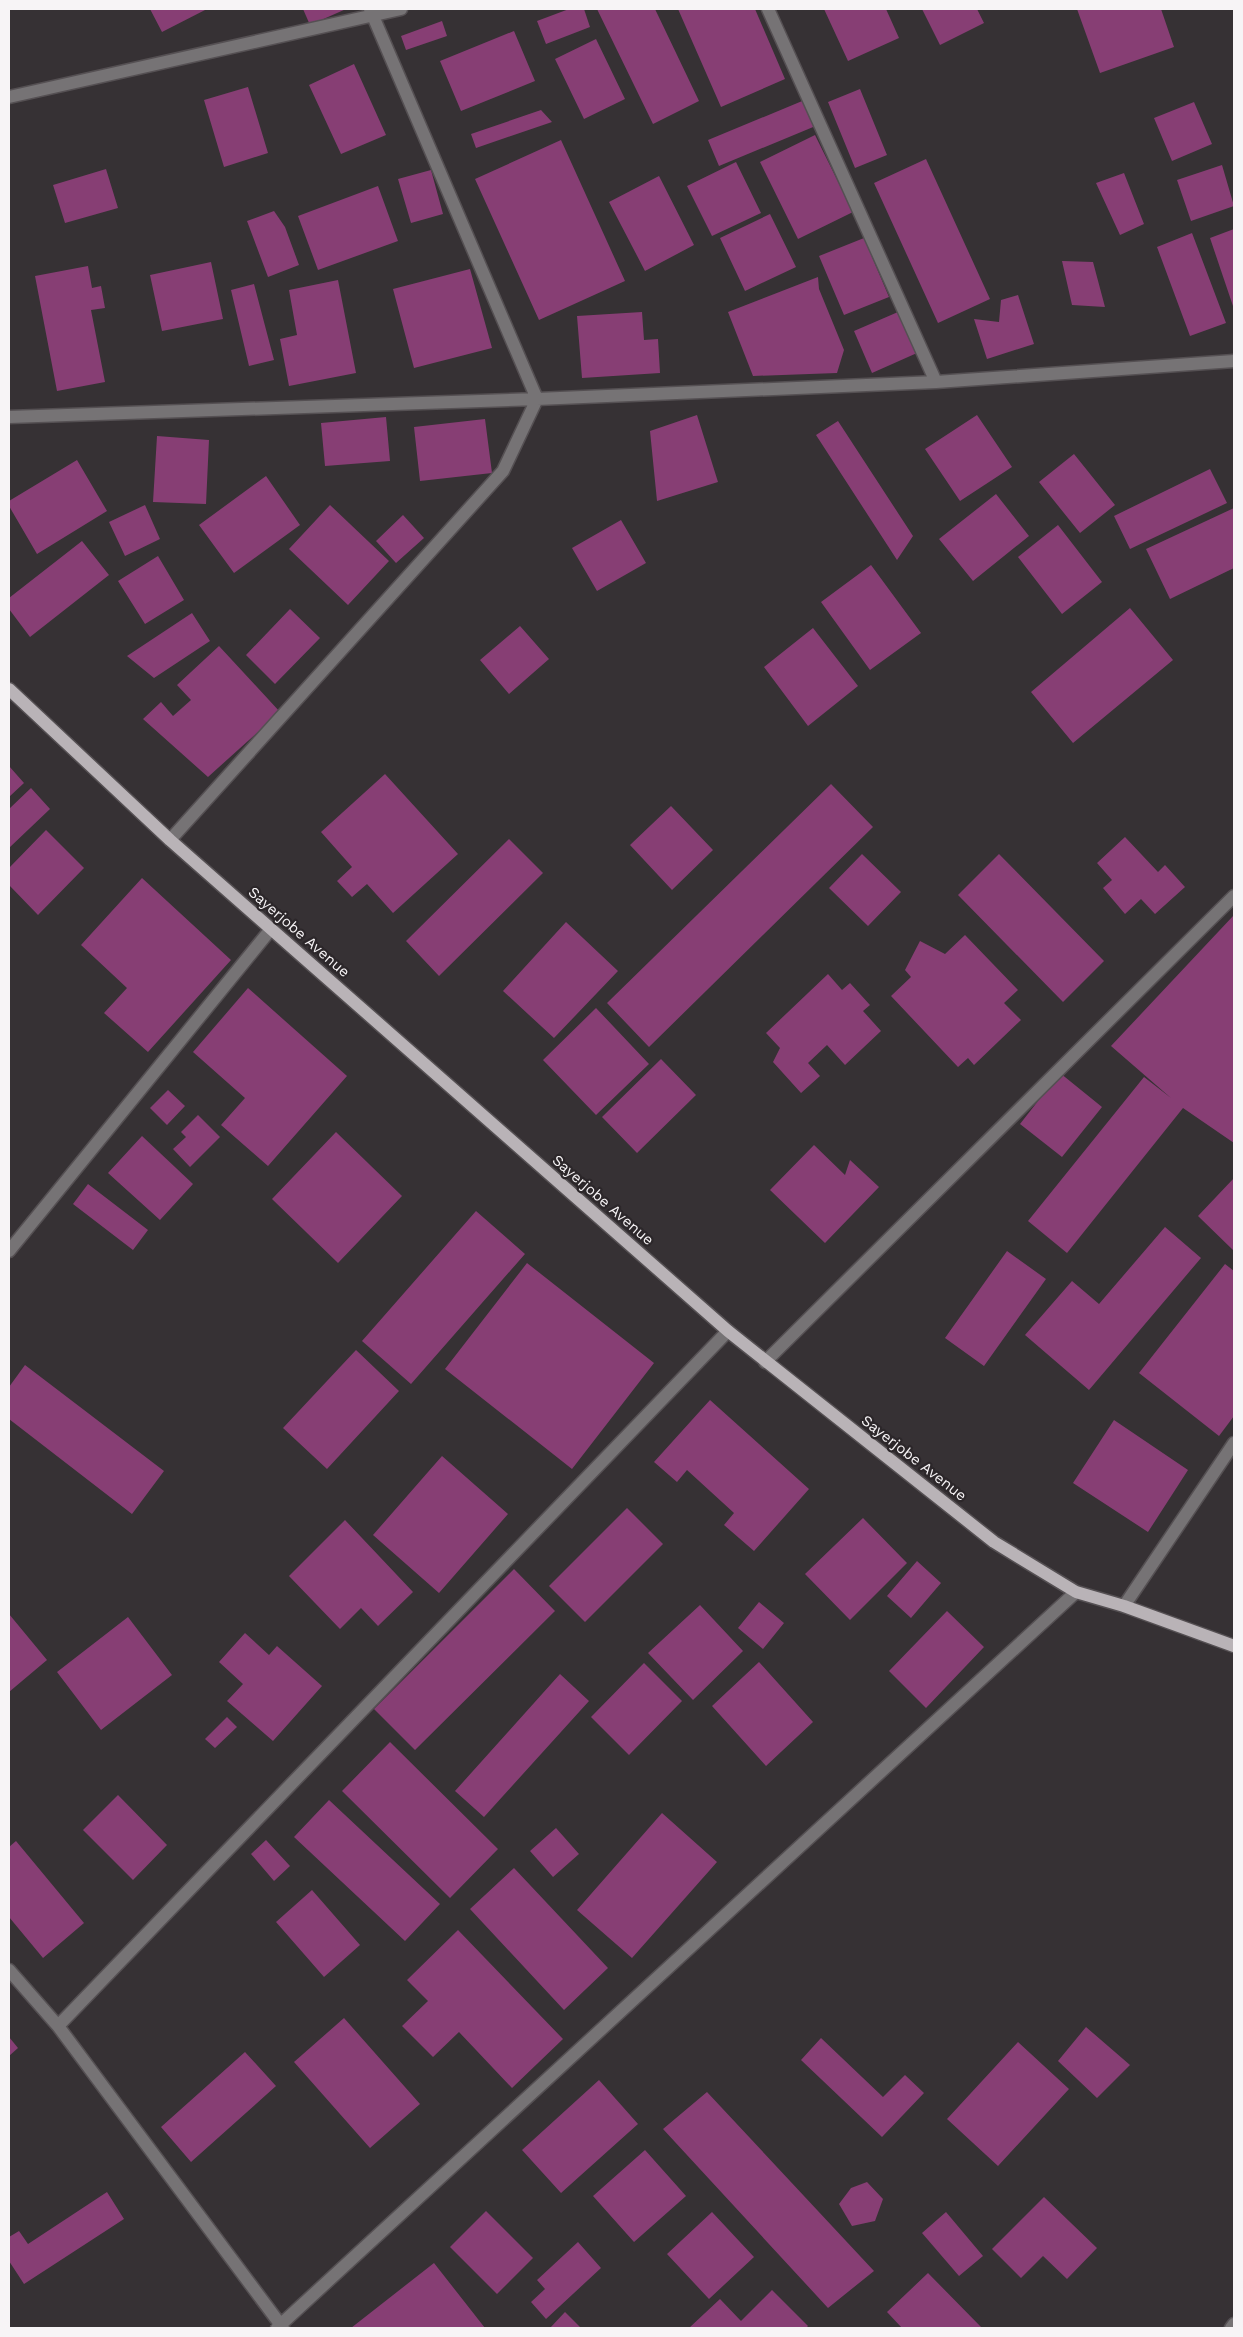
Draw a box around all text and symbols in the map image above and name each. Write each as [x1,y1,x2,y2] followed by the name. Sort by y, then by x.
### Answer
[245,883,353,981] street label: Sayerjobe Avenue
[549,1151,657,1249] street label: Sayerjobe Avenue
[858,1411,970,1505] street label: Sayerjobe Avenue

